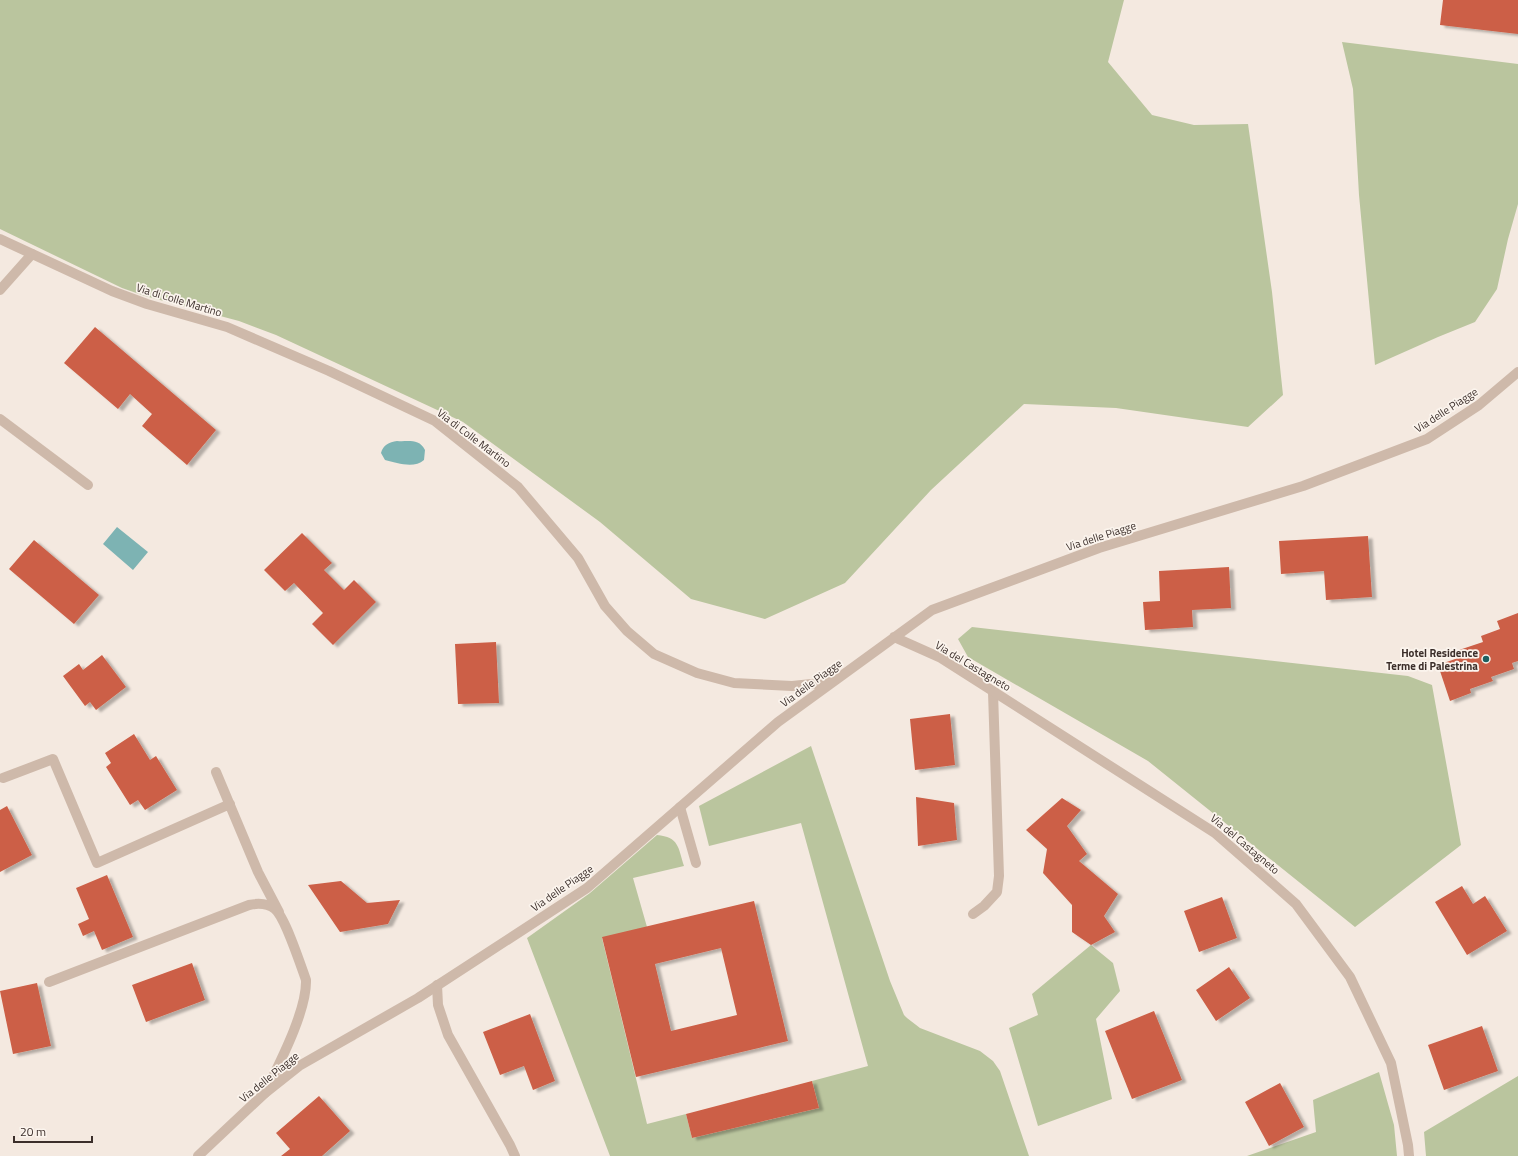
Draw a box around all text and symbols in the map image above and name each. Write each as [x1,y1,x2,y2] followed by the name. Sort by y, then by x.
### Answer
[134,279,224,321] street label: Via di Colle Martino
[1411,383,1481,436] street label: Via delle Piagge
[434,405,514,471] street label: Via di Colle Martino
[1064,517,1138,555] street label: Via delle Piagge
[932,637,1014,695] street label: Via del Castagneto
[1386,645,1478,674] place label: Hotel Residence Terme di Palestrina
[1481,654,1491,664] marker: Hotel Residence Terme di Palestrina
[777,655,845,711] street label: Via delle Piagge
[1207,810,1283,878] street label: Via del Castagneto
[528,860,597,915] street label: Via delle Piagge
[236,1048,303,1106] street label: Via delle Piagge
[14,1118,92,1144] scale bar
[20,1122,46,1141] text: 20 m

